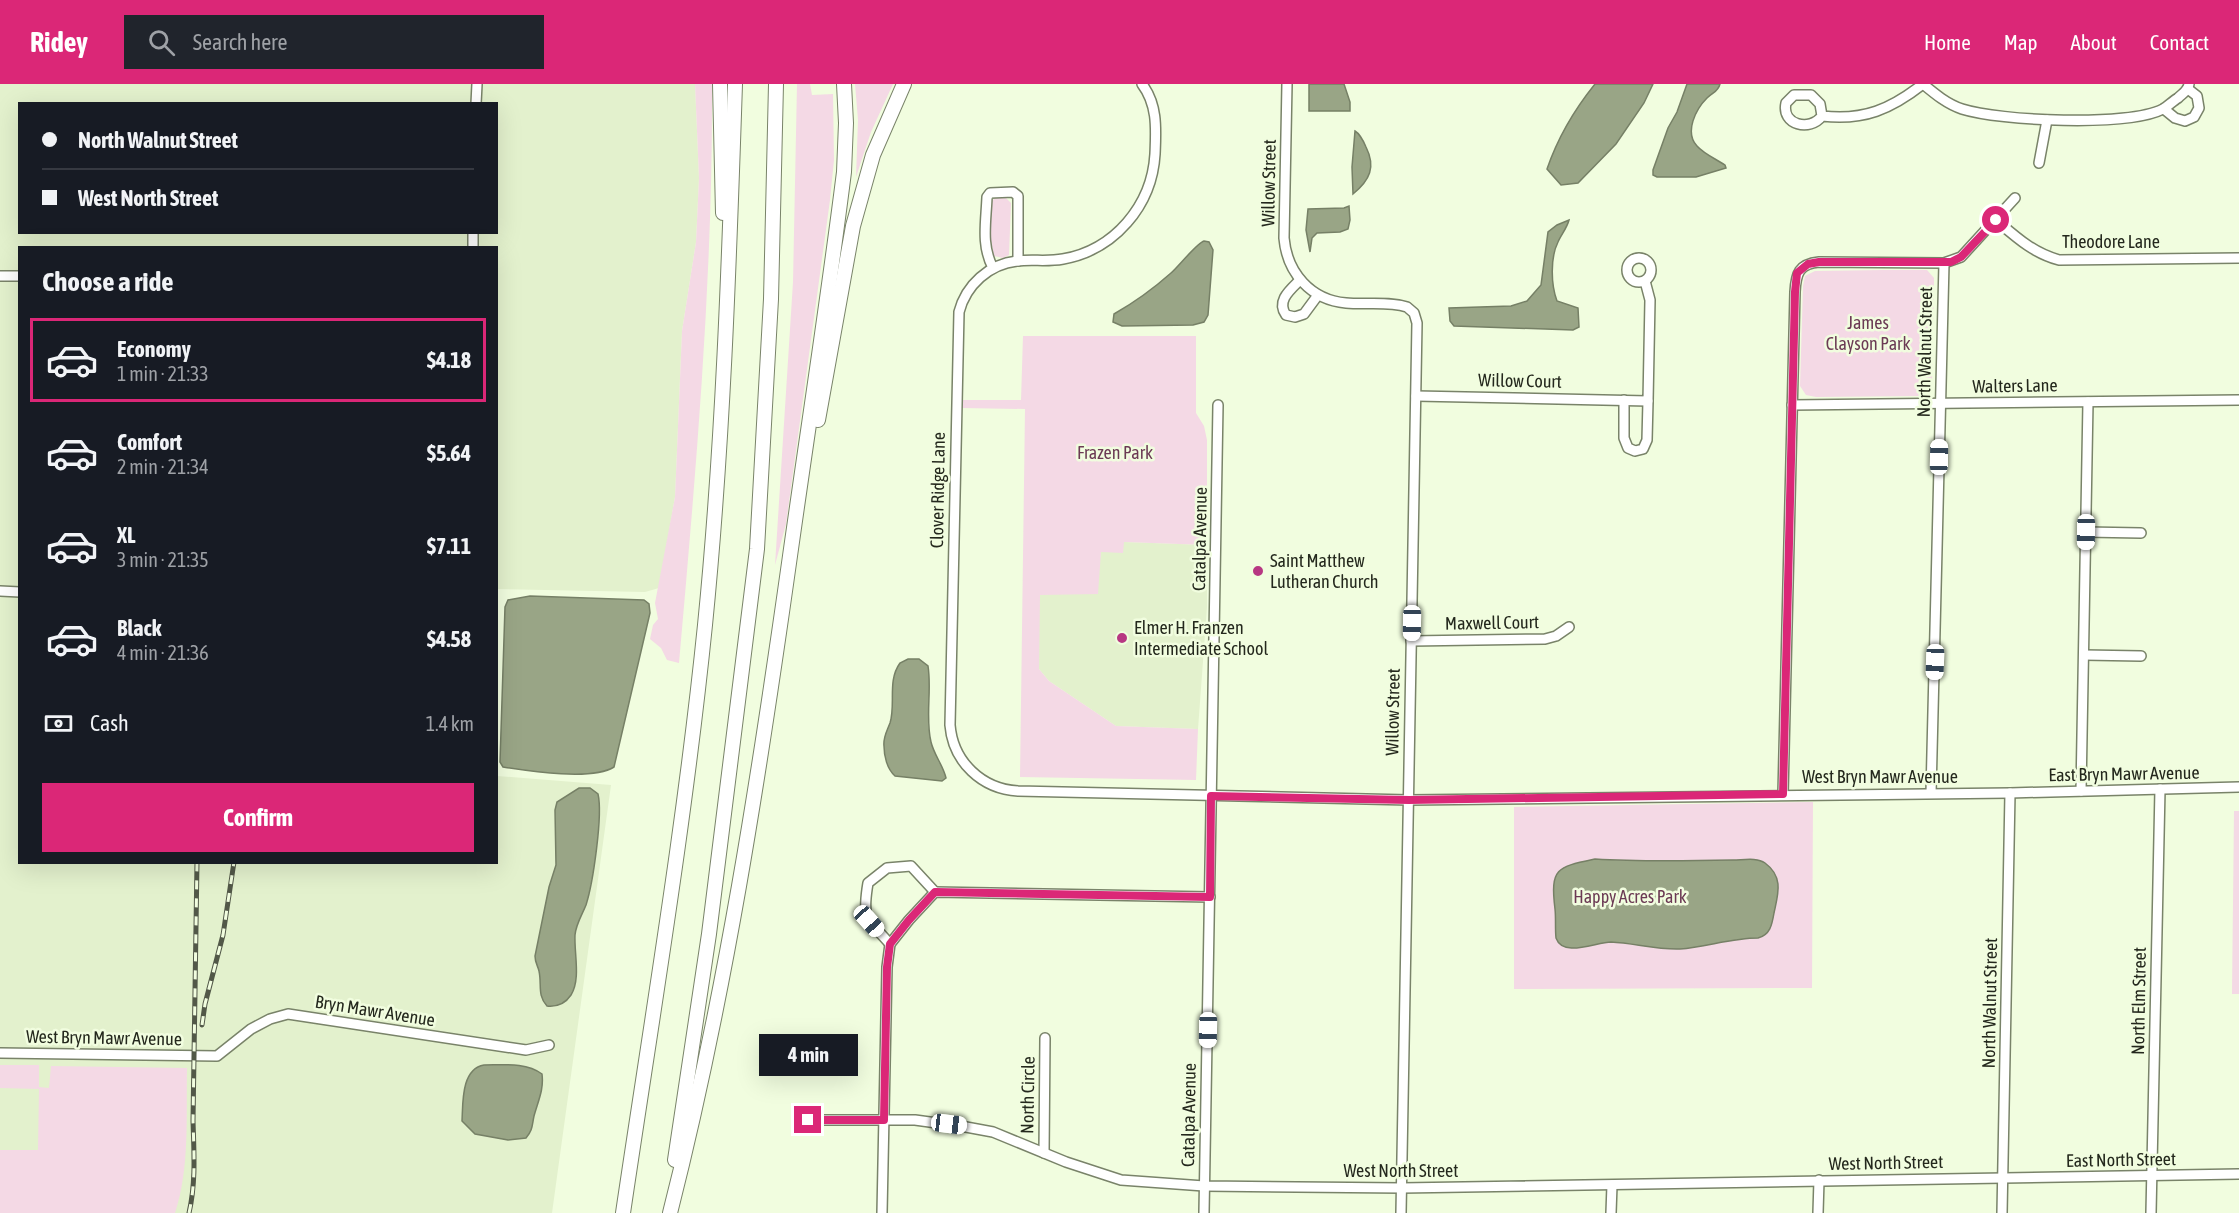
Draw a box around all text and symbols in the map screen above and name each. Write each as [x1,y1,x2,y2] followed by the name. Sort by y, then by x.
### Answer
[124,15,544,69] search box
[30,26,88,58] text: Ridey
[145,26,178,59] icon: search
[193,29,288,55] text: Search here
[1924,30,1971,54] text: Home
[2004,30,2038,54] text: Map
[2071,30,2117,54] text: About
[2150,30,2209,54] text: Contact
[78,127,238,153] text: North Walnut Street
[1257,139,1280,227] street label: Willow Street
[78,185,218,211] text: West North Street
[1982,206,2009,233] route start
[2062,231,2160,252] street label: Theodore Lane
[42,266,174,297] text: Choose a ride
[1913,286,1936,418] street label: North Walnut Street
[1826,312,1910,354] park label: James Clayson Park
[45,333,99,387] icon: car
[117,336,191,362] text: Economy
[427,347,471,373] text: $4.18
[117,362,209,385] text: 1 min · 21:33
[1478,369,1562,392] street label: Willow Court
[1972,374,2058,397] street label: Walters Lane
[45,426,99,480] icon: car
[117,429,182,455] text: Comfort
[926,432,949,548] street label: Clover Ridge Lane
[1930,439,1948,475] car
[427,440,471,466] text: $5.64
[1077,442,1153,463] park label: Frazen Park
[117,455,209,478] text: 2 min · 21:34
[1188,487,1211,591] street label: Catalpa Avenue
[2077,514,2095,550] car
[45,519,99,573] icon: car
[117,522,135,548] text: XL
[427,533,471,559] text: $7.11
[117,548,209,571] text: 3 min · 21:35
[1270,550,1379,592] place label: Saint Matthew Lutheran Church
[1251,564,1265,578] marker: Saint Matthew Lutheran Church
[1403,605,1421,641] car
[1445,611,1539,634] street label: Maxwell Court
[45,612,99,666] icon: car
[117,615,161,641] text: Black
[1134,617,1268,659] place label: Elmer H. Franzen Intermediate School
[427,626,471,652] text: $4.58
[1115,631,1129,645] marker: Elmer H. Franzen Intermediate School
[117,641,209,664] text: 4 min · 21:36
[1925,644,1945,680] car
[1381,668,1404,756] street label: Willow Street
[42,707,75,740] icon: cash
[90,710,129,736] text: Cash
[426,712,474,735] text: 1.4 km
[2048,762,2200,785] street label: East Bryn Mawr Avenue
[1802,766,1958,787] street label: West Bryn Mawr Avenue
[42,783,474,852] button: Confirm
[1573,886,1687,907] park label: Happy Acres Park
[850,902,888,940] car
[1978,937,2001,1069] street label: North Walnut Street
[2127,947,2150,1055] street label: North Elm Street
[314,991,437,1030] street label: Bryn Mawr Avenue
[1199,1012,1217,1048] car
[26,1026,182,1049] street label: West Bryn Mawr Avenue
[758,1033,858,1075] callout: 4 min
[788,1043,829,1066] text: 4 min
[1016,1056,1039,1134] street label: North Circle
[1177,1063,1200,1167] street label: Catalpa Avenue
[794,1106,821,1133] route end
[930,1113,968,1135] car
[2066,1148,2176,1171] street label: East North Street
[1828,1151,1944,1174] street label: West North Street
[1344,1160,1458,1181] street label: West North Street

